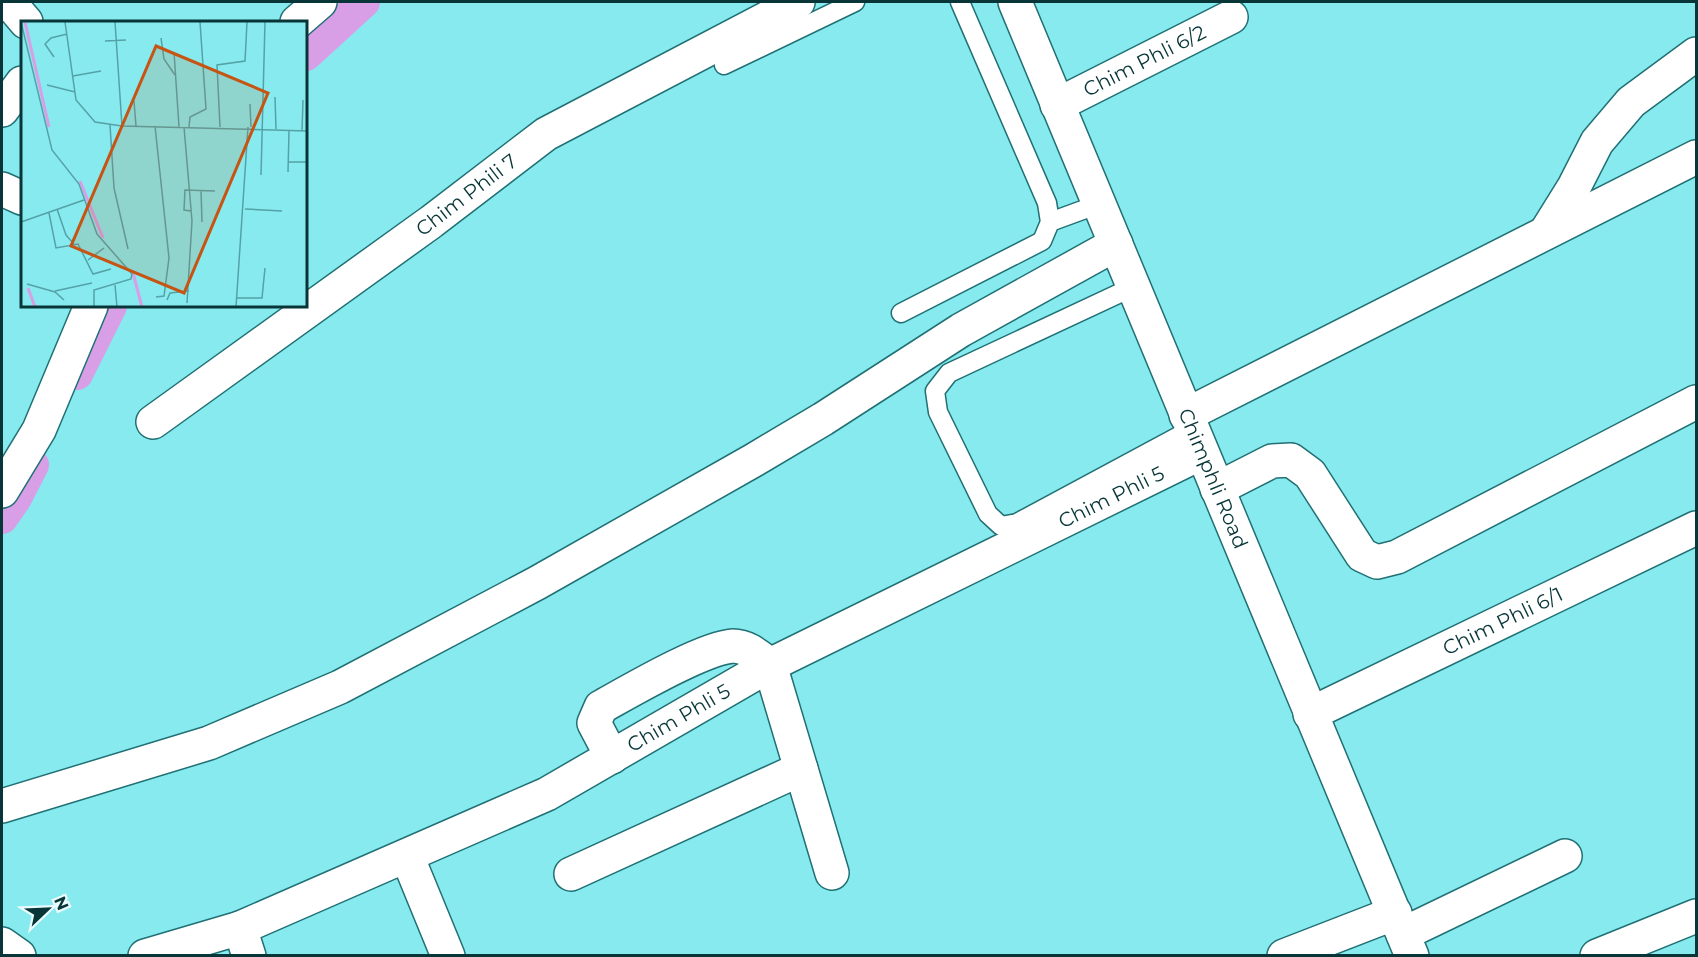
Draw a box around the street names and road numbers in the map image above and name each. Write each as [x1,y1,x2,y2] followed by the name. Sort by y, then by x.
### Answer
[1079,20,1210,102] street label: Chim Phli 6/2
[411,149,522,241] street label: Chim Phili 7
[1173,405,1253,552] street label: Chimphli Road
[1054,461,1168,533] street label: Chim Phli 5
[1439,582,1567,660] street label: Chim Phli 6/1
[623,679,734,757] street label: Chim Phli 5

